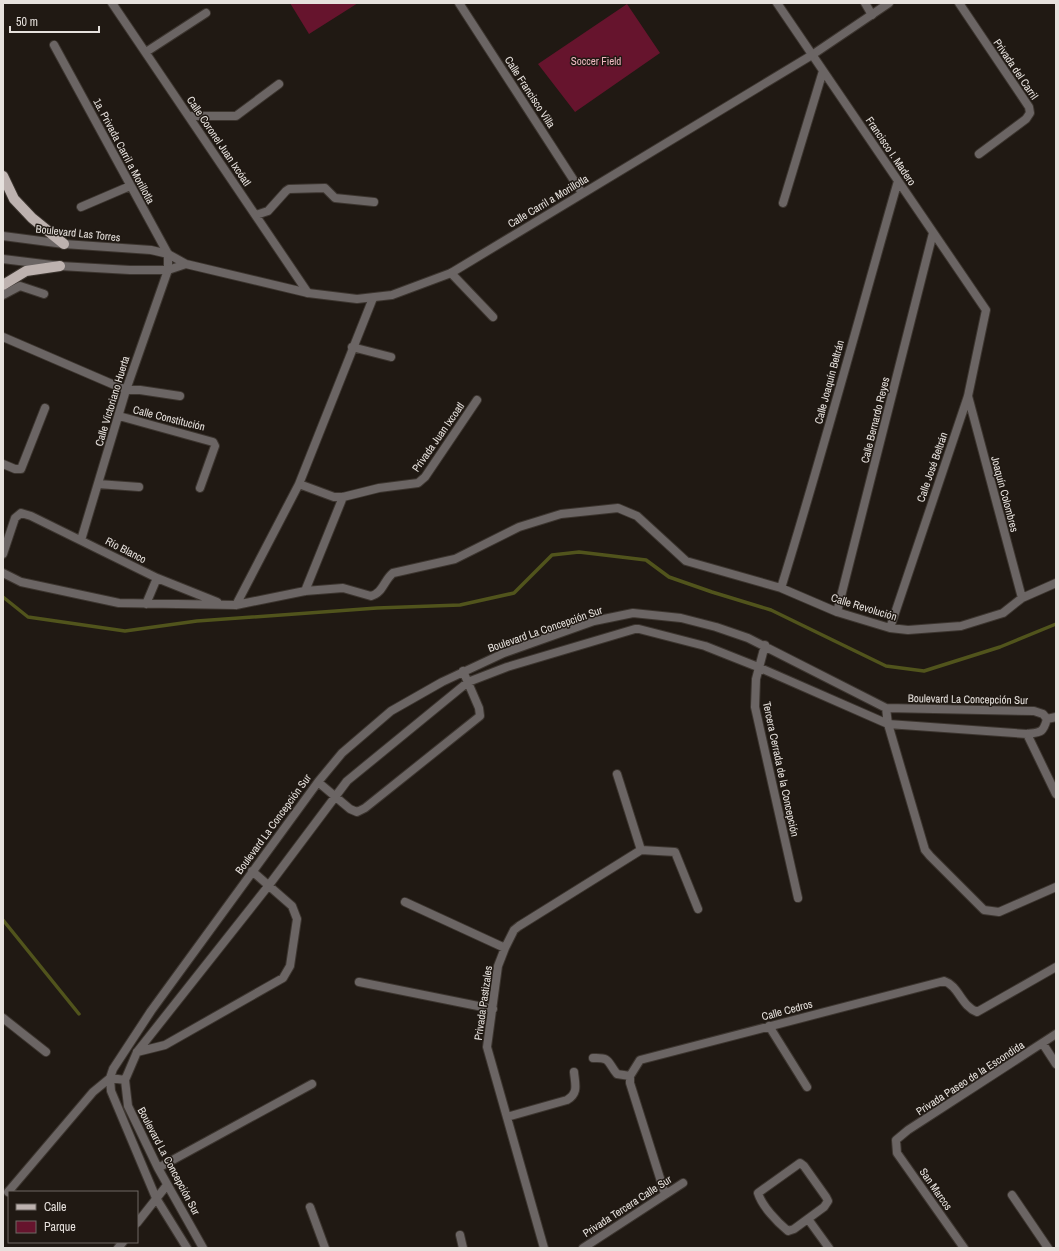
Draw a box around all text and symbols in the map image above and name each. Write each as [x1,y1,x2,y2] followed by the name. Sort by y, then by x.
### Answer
[10,8,99,34] scale bar
[16,14,38,30] text: 50 m
[991,36,1041,102] street label: Privada del Carril
[502,54,558,130] street label: Calle Francisco Villa
[571,54,621,68] park label: Soccer Field
[184,93,254,189] street label: Calle Coronel Juan Ixcóatl
[90,96,158,206] street label: 1a. Privada Carril a Morillotla
[863,114,919,188] street label: Francisco I. Madero
[505,171,591,231] street label: Calle Carril a Morillotla
[35,222,122,244] street label: Boulevard Las Torres
[811,339,847,425] street label: Calle Joaquín Beltrán
[92,354,132,448] street label: Calle Victoriano Huerta
[858,375,893,465] street label: Calle Bernardo Reyes
[409,400,467,474] street label: Privada Juan Ixcoatl
[132,402,206,434] street label: Calle Constitución
[913,430,951,504] street label: Calle José Beltrán
[988,454,1022,534] street label: Joaquín Colombres
[103,534,149,566] street label: Río Blanco
[829,590,899,624] street label: Calle Revolución
[486,603,604,655] street label: Boulevard La Concepción Sur
[908,691,1028,707] street label: Boulevard La Concepción Sur
[760,700,802,838] street label: Tercera Cerrada de la Concepción
[232,771,314,877] street label: Boulevard La Concepción Sur
[471,964,495,1041] street label: Privada Pastizales
[760,996,814,1024] street label: Calle Cedros
[913,1038,1027,1118] street label: Privada Paseo de la Escondida
[135,1105,203,1217] street label: Boulevard La Concepción Sur
[916,1165,956,1213] street label: San Marcos
[580,1172,674,1240] street label: Privada Tercera Calle Sur
[8,1191,138,1243] legend
[44,1199,66,1215] text: Calle
[44,1219,76,1235] text: Parque

